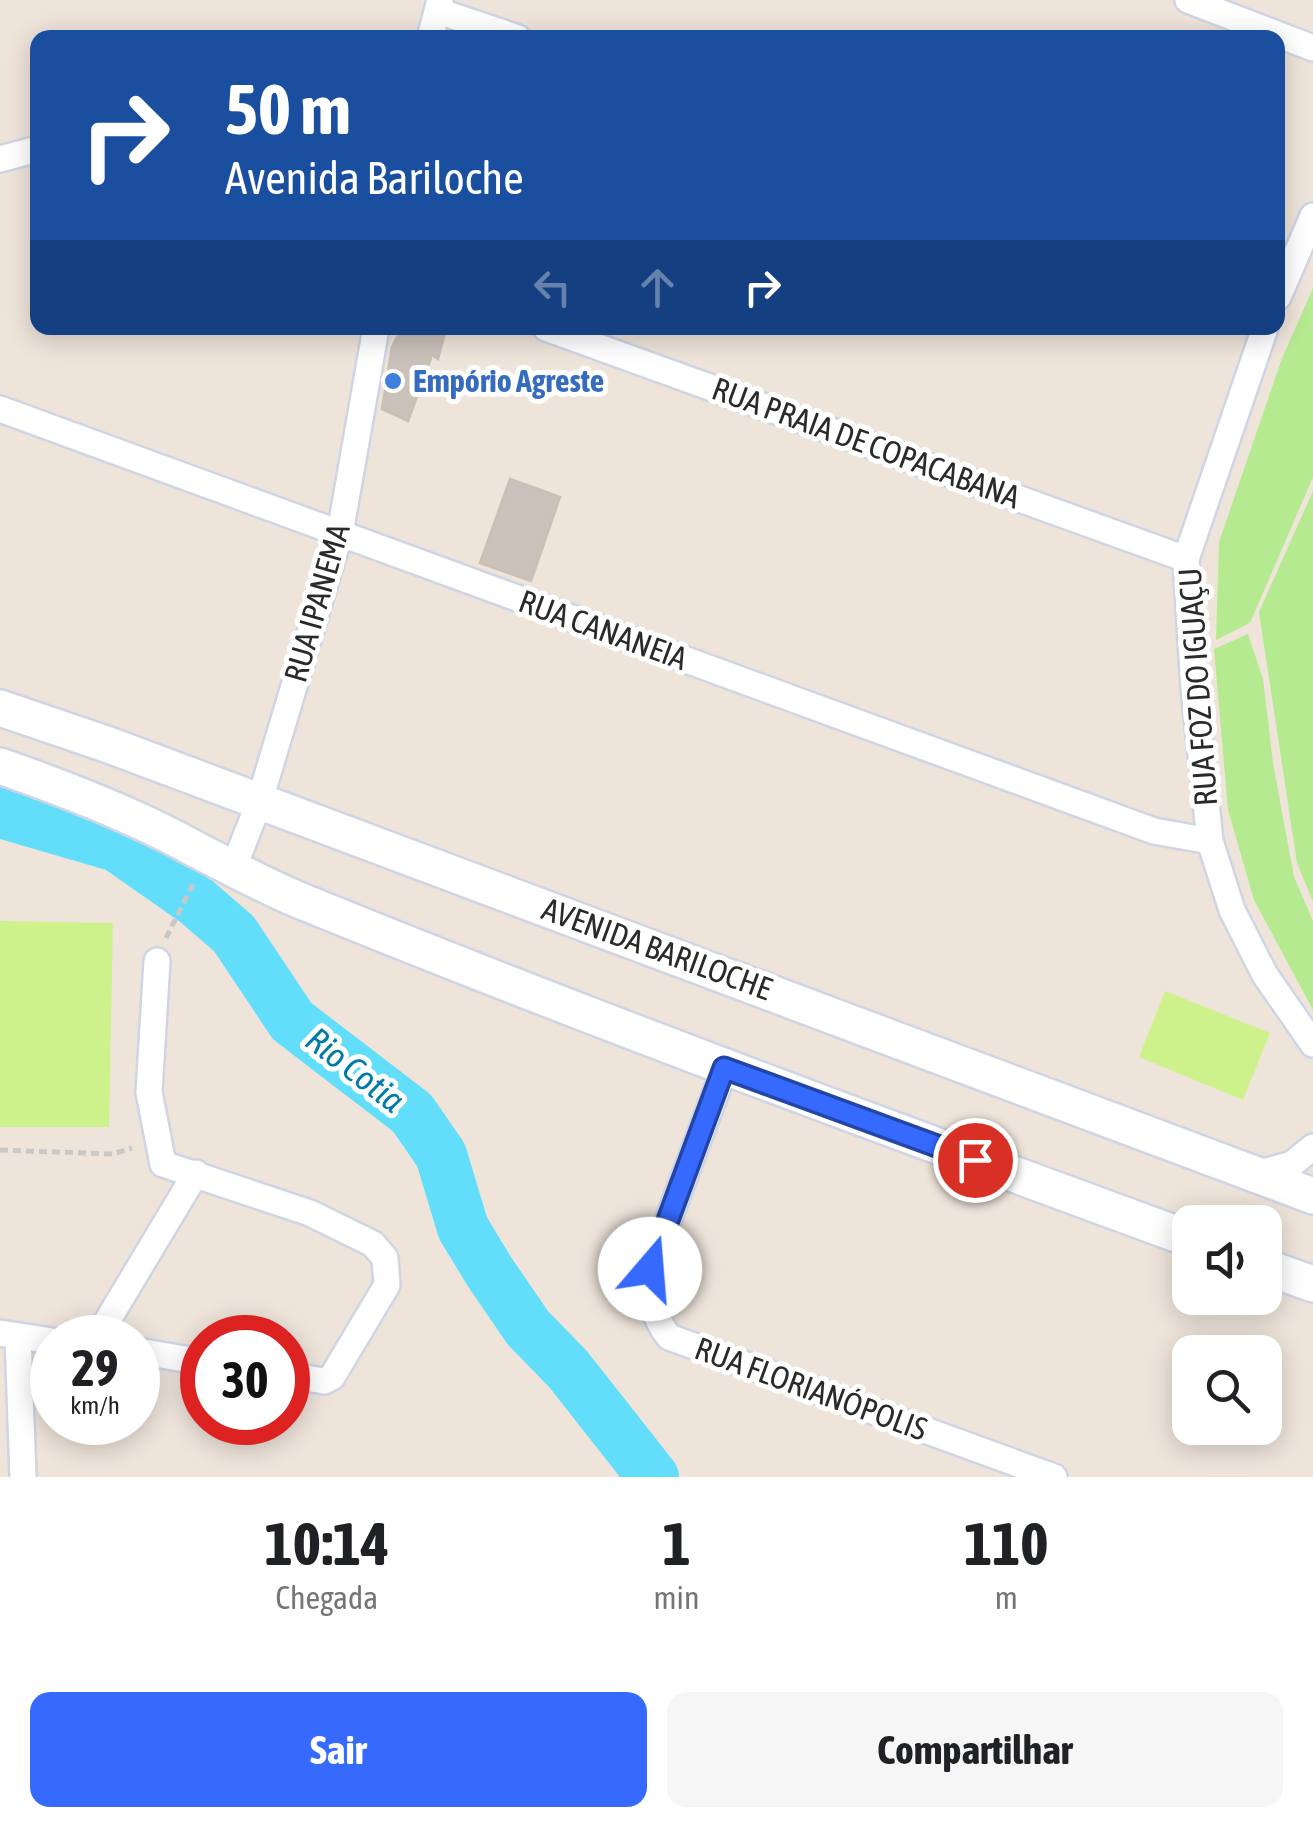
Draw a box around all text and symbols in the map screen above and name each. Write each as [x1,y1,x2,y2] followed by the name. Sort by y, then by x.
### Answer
[225,69,351,149] text: 50 m
[60,70,190,200] icon: right
[225,152,524,204] text: Avenida Bariloche
[525,260,580,315] icon: left
[630,260,685,315] icon: ahead
[735,260,790,315] icon: right
[413,362,604,399] place label: Empório Agreste
[382,370,404,392] marker: Empório Agreste
[707,370,1025,516] street label: RUA PRAIA DE COPACABANA
[276,519,357,686] street label: RUA IPANEMA
[1171,567,1224,807] street label: RUA FOZ DO IGUAÇU
[514,582,692,677] street label: RUA CANANEIA
[537,890,777,1007] street label: AVENIDA BARILOCHE
[299,1019,413,1120] water label: Rio Cotia
[933,1118,1018,1203] pin
[948,1133,1003,1188] icon: arrive
[1172,1205,1282,1445] map controls
[1172,1205,1282,1315] button: sound
[598,1217,702,1321] position arrow
[180,1315,310,1445] speed limit sign: 30
[690,1329,932,1448] street label: RUA FLORIANÓPOLIS
[1172,1335,1282,1445] button: search
[71,1339,118,1397] text: 29
[70,1391,120,1419] text: km/h
[264,1509,389,1578] text: 10:14
[662,1509,691,1578] text: 1
[964,1509,1049,1578] text: 110
[276,1579,378,1616] text: Chegada
[654,1579,699,1616] text: min
[995,1579,1018,1616] text: m
[30,1692,647,1807] button: Sair
[667,1692,1283,1807] button: Compartilhar

